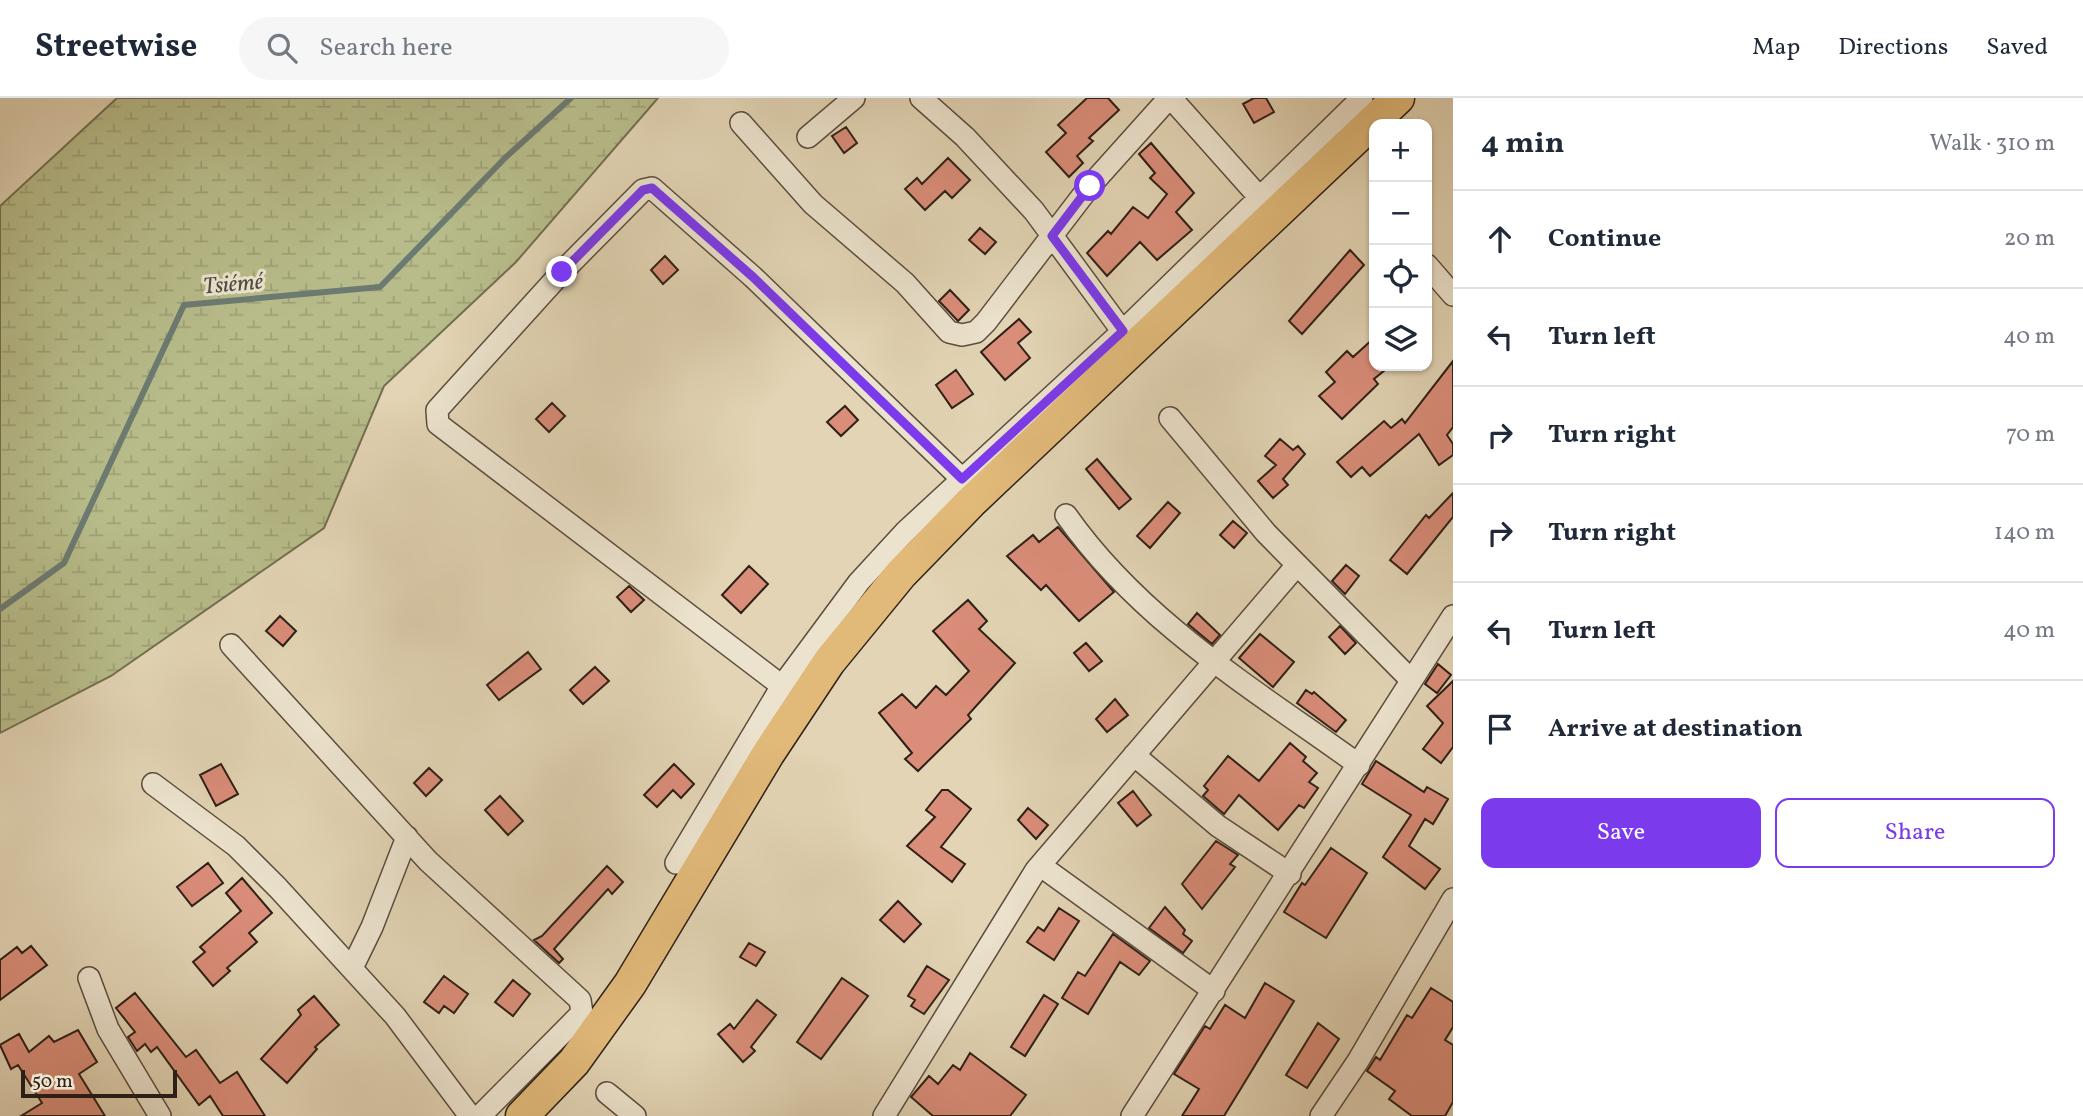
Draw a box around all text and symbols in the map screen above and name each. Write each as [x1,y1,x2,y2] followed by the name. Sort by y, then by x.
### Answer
[239,17,729,80] search box
[35,25,197,71] text: Streetwise
[263,29,301,67] icon: search
[319,30,453,66] text: Search here
[1752,31,1800,65] text: Map
[1838,31,1948,65] text: Directions
[1986,31,2048,65] text: Saved
[1369,119,1432,371] map controls
[1369,119,1432,182] button: +
[1481,123,1565,165] text: 4 min
[1929,128,2055,160] text: Walk · 310 m
[1074,170,1105,201] route start
[1369,182,1432,245] button: −
[1481,220,1519,258] icon: ahead
[1548,221,1661,257] text: Continue
[2004,223,2055,255] text: 20 m
[1369,245,1432,308] button: locate
[546,256,577,287] route end
[202,266,266,304] water label: Tsiémé
[1369,308,1432,371] button: layers
[1481,318,1519,356] icon: left
[1548,319,1656,355] text: Turn left
[2003,321,2055,353] text: 40 m
[1481,416,1519,454] icon: right
[1548,417,1676,453] text: Turn right
[2006,419,2055,451] text: 70 m
[1481,514,1519,552] icon: right
[1548,515,1676,551] text: Turn right
[1994,517,2055,549] text: 140 m
[1481,612,1519,650] icon: left
[1548,613,1656,649] text: Turn left
[2003,615,2055,647] text: 40 m
[1481,710,1519,748] icon: arrive
[1548,711,1803,747] text: Arrive at destination
[1481,798,1761,868] button: Save
[1775,798,2055,868] button: Share
[21,1067,177,1099] scale bar
[32,1069,73,1095] text: 50 m

